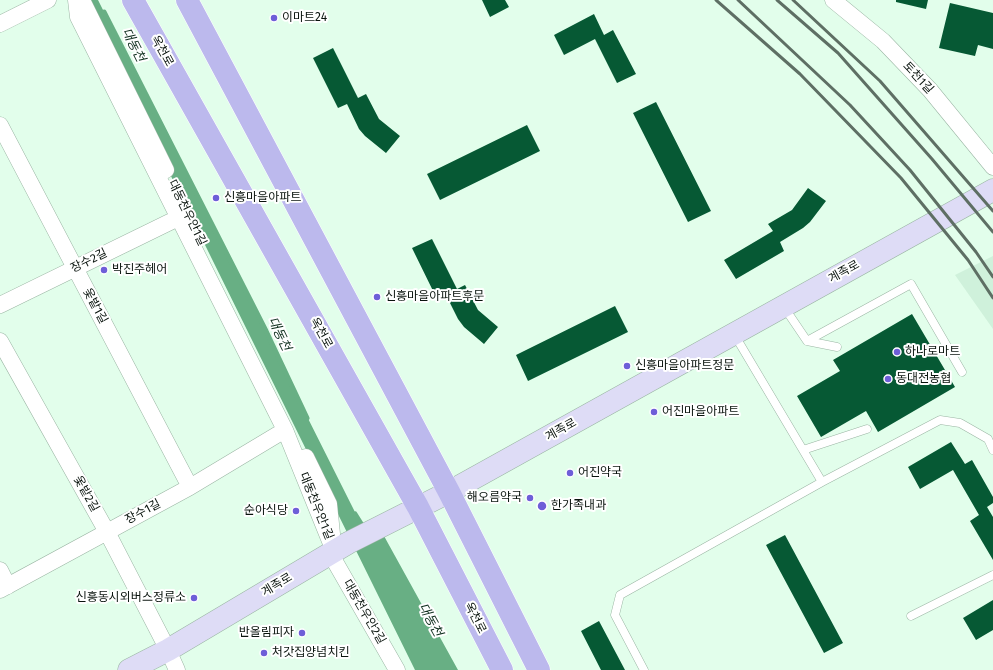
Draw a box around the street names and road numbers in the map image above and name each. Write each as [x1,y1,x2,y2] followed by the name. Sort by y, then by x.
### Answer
[148,33,176,69] street label: 옥천로
[900,59,936,97] street label: 토천1길
[165,178,209,248] street label: 대동천우안1길
[68,246,110,276] street label: 장수2길
[826,258,862,286] street label: 계족로
[80,286,110,326] street label: 옻밭1길
[307,315,335,351] street label: 옥천로
[543,416,579,444] street label: 계족로
[296,470,336,542] street label: 대동천우안1길
[70,473,102,515] street label: 옻밭2길
[123,497,163,527] street label: 장수1길
[259,570,295,600] street label: 계족로
[340,577,388,647] street label: 대동천우안2길
[461,600,489,636] street label: 옥천로

